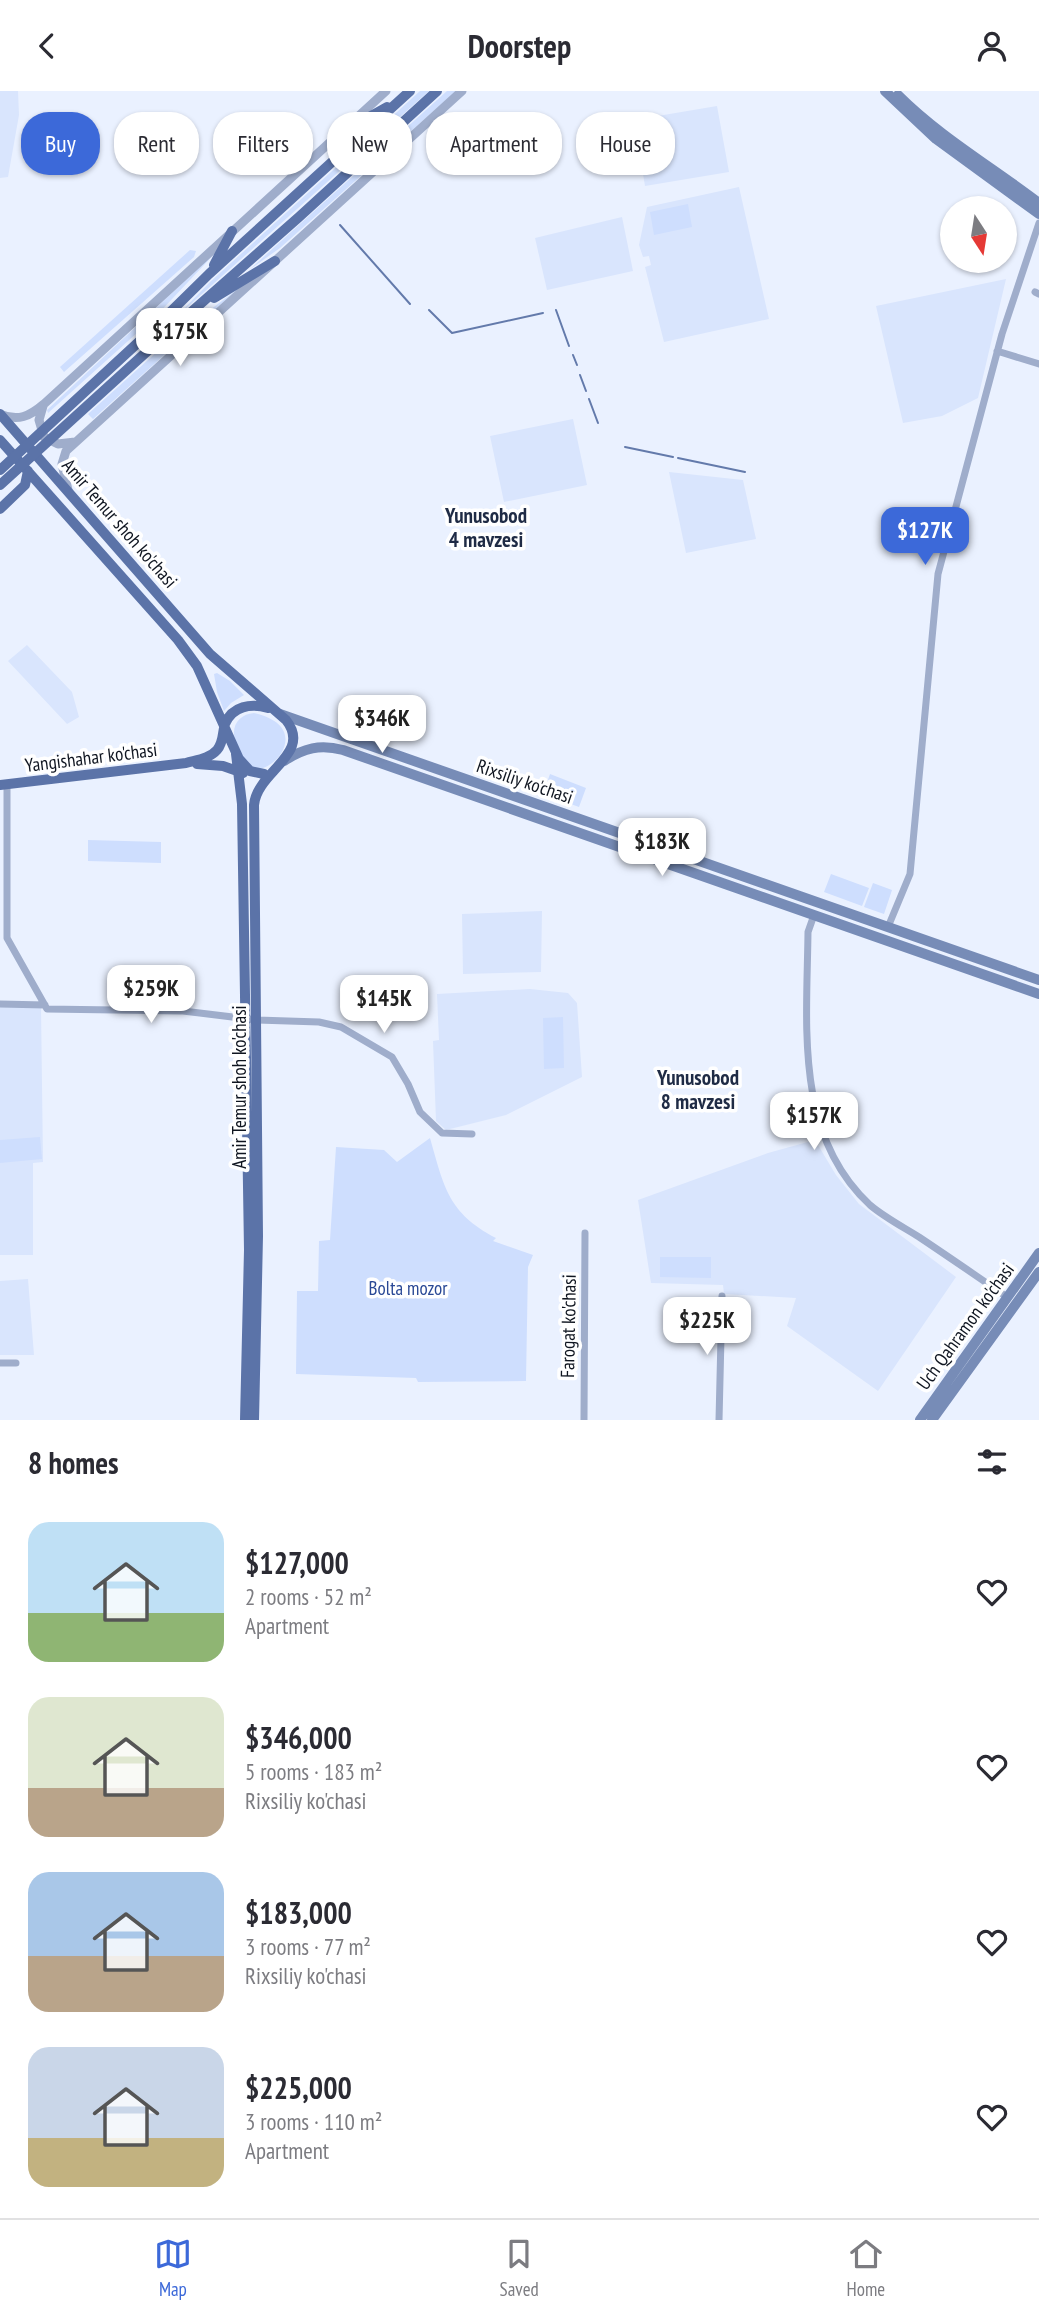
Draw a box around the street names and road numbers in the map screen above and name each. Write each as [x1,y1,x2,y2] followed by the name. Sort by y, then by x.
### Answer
[57,453,183,593] street label: Amir Temur shoh ko'chasi
[24,737,158,777] street label: Yangishahar ko'chasi
[474,753,576,809] street label: Rixsiliy ko'chasi
[227,1005,251,1169] street label: Amir Temur shoh ko'chasi
[911,1258,1019,1394] street label: Uch Qahramon ko'chasi
[555,1274,581,1378] street label: Farogat ko'chasi

